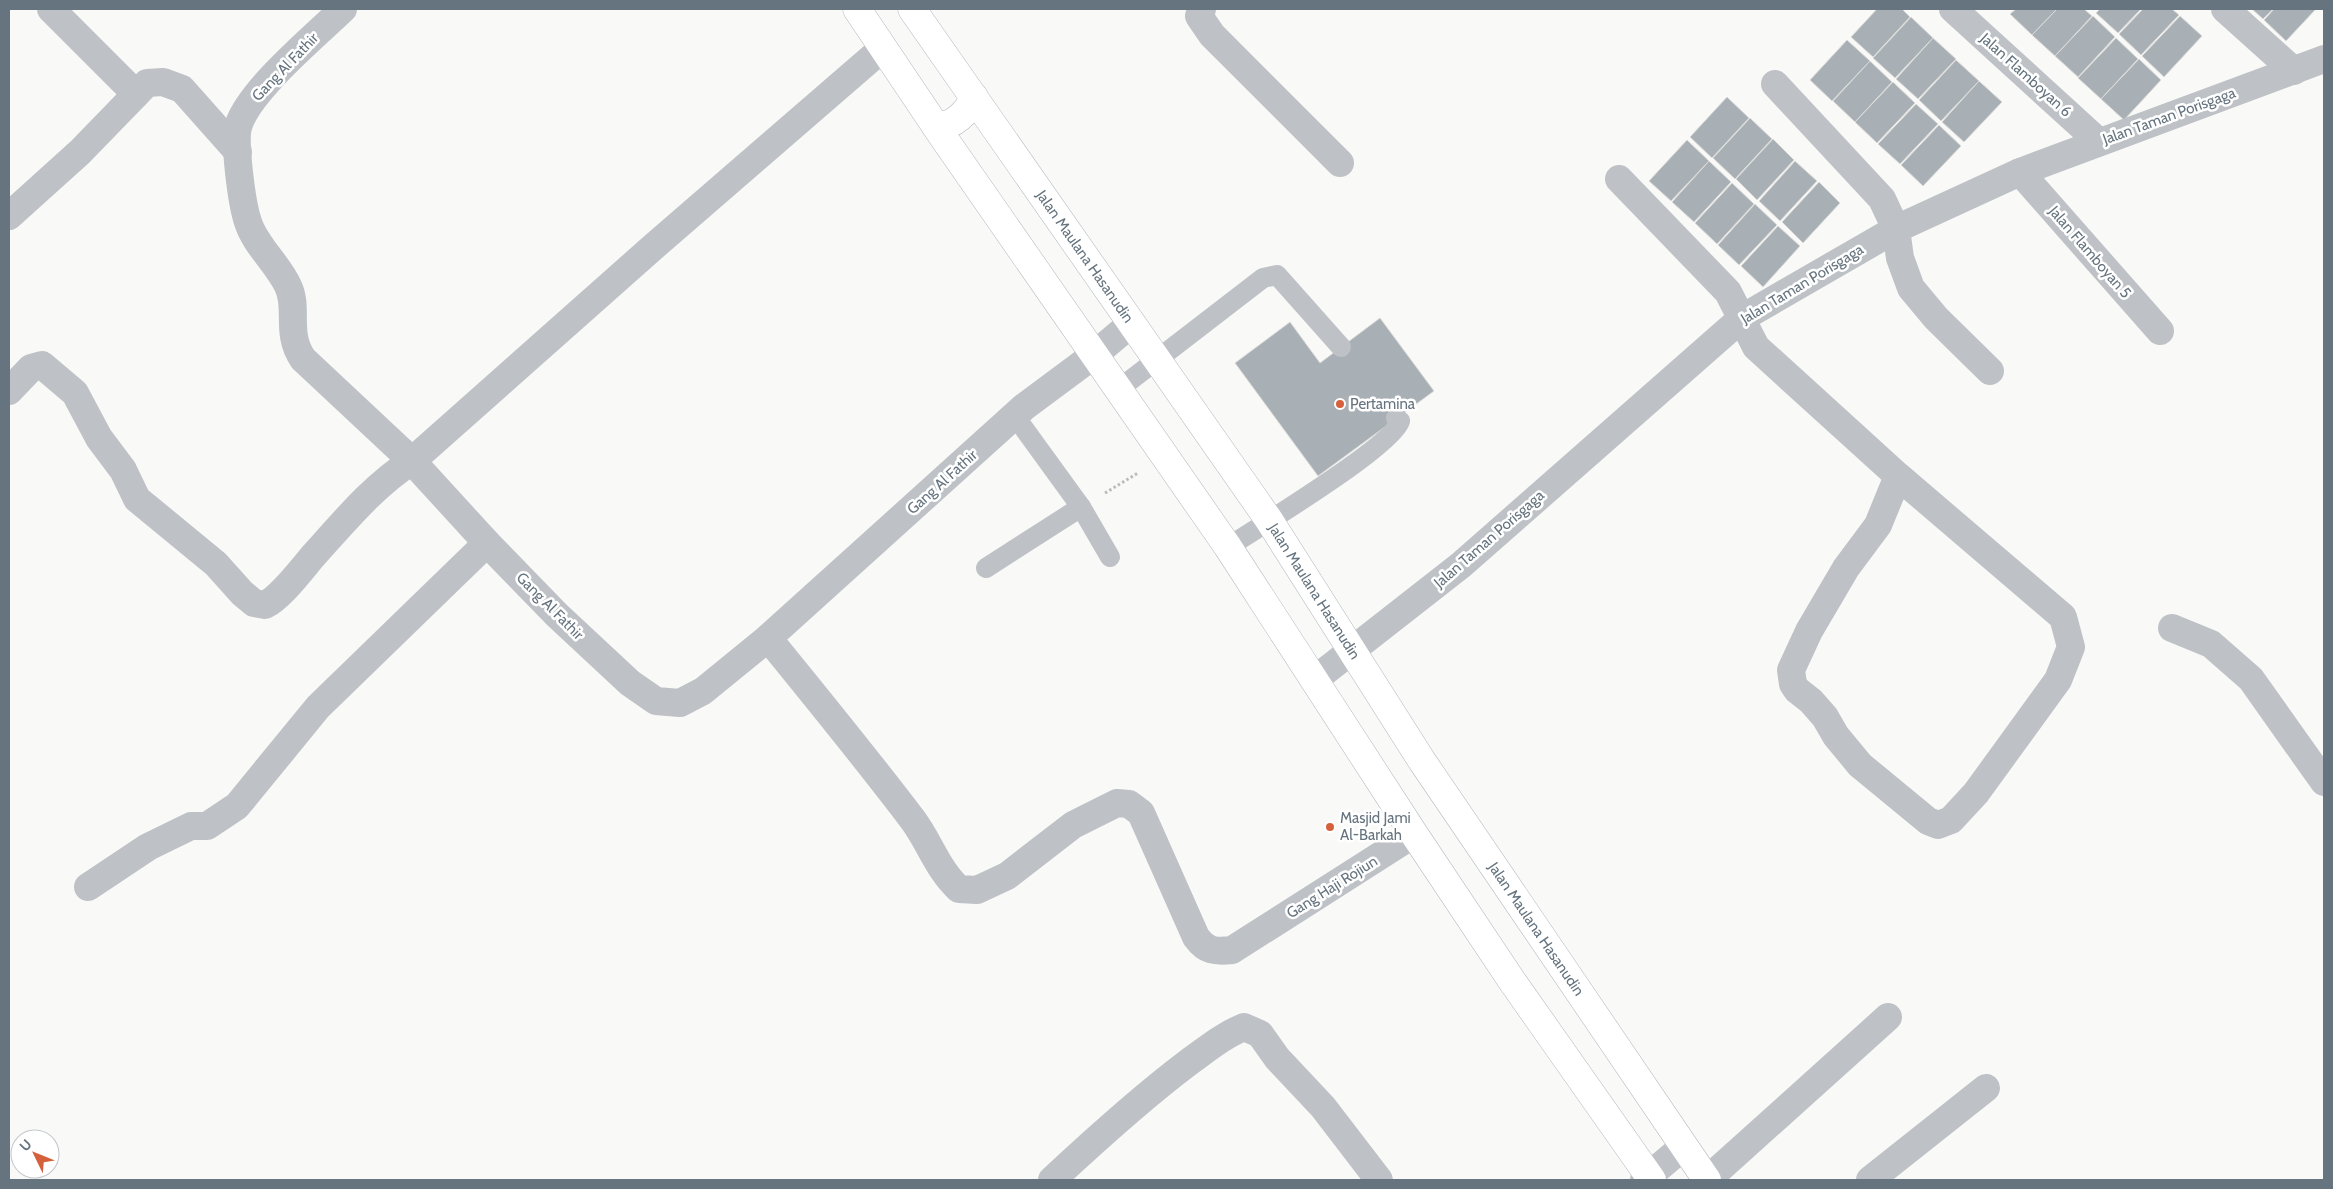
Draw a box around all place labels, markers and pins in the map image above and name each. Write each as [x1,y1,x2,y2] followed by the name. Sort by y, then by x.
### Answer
[1350,395,1416,413] place label: Pertamina
[1334,398,1346,410] marker: Pertamina
[1340,809,1411,844] place label: Masjid Jami Al-Barkah
[1324,821,1336,833] marker: Masjid Jami Al-Barkah

